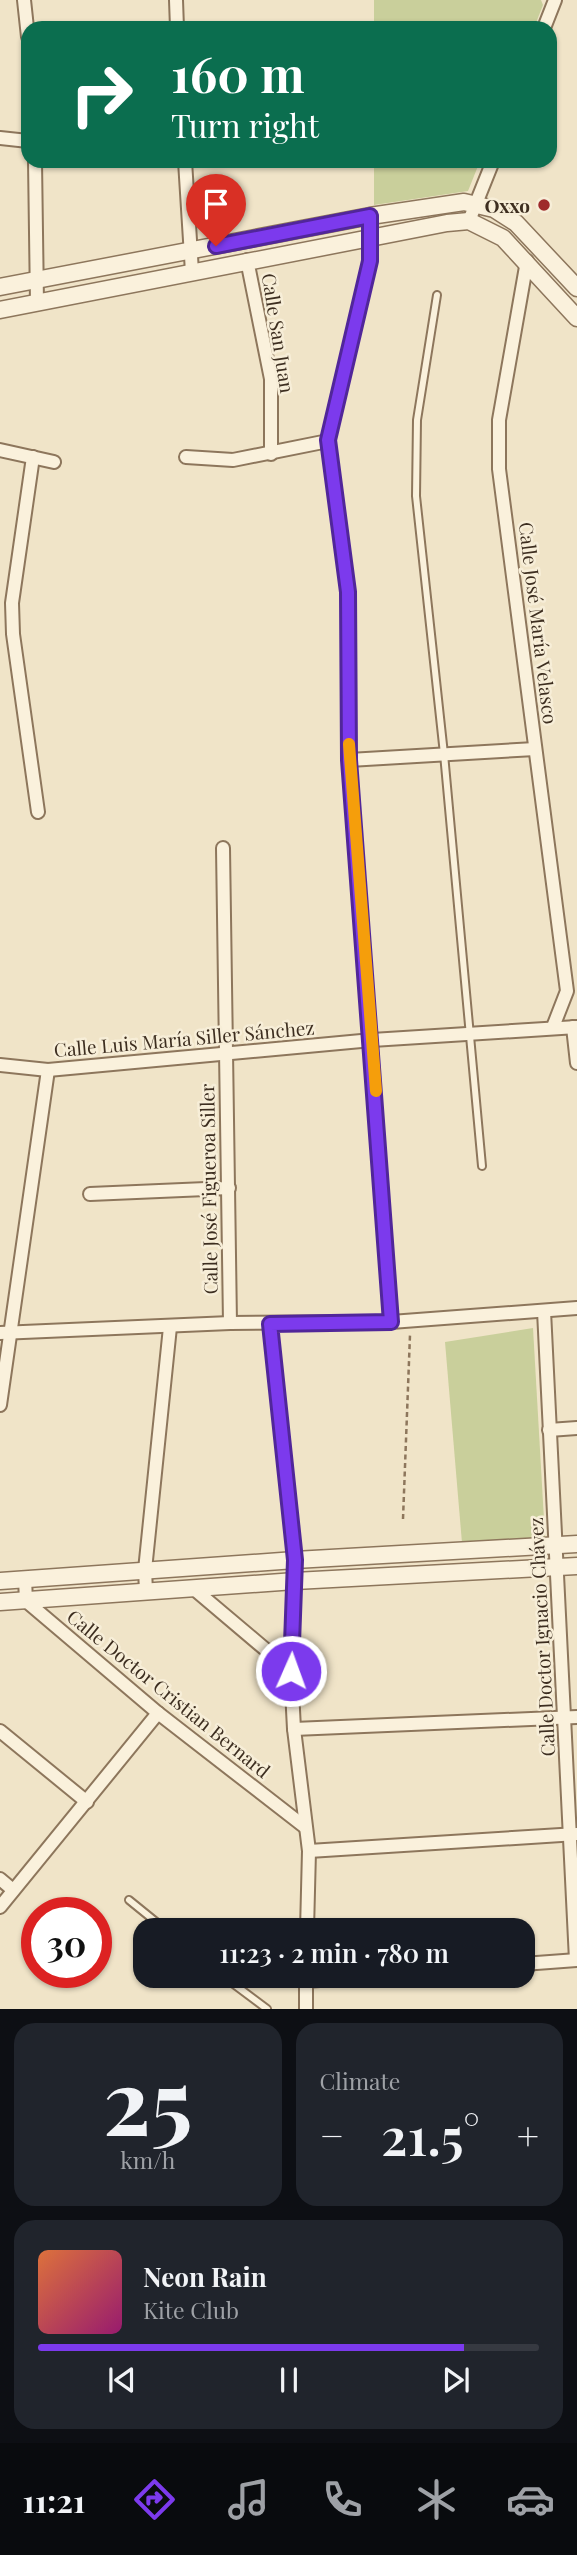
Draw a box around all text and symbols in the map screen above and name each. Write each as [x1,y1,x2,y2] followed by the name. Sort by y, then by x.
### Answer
[171,40,305,105] text: 160 m
[56,49,147,140] icon: right
[171,103,319,146] text: Turn right
[186,174,246,246] pin
[197,185,235,223] icon: arrive
[484,192,530,218] place label: Oxxo
[536,197,552,213] marker: Oxxo
[257,271,301,395] street label: Calle San Juan
[514,520,564,726] street label: Calle José María Velasco
[53,1014,315,1062] street label: Calle Luis María Siller Sánchez
[193,1083,223,1295] street label: Calle José Figueroa Siller
[522,1517,560,1757] street label: Calle Doctor Ignacio Chávez
[62,1603,276,1783] street label: Calle Doctor Cristian Bernard
[254,1634,328,1708] position arrow
[21,1897,112,1988] speed limit sign: 30
[219,1935,449,1970] text: 11:23 · 2 min · 780 m
[103,2038,192,2159] text: 25
[320,2065,400,2096] text: Climate
[381,2100,480,2169] text: 21.5°
[320,2109,344,2160] text: −
[517,2109,539,2160] text: +
[120,2144,175,2175] text: km/h
[143,2259,267,2294] text: Neon Rain
[143,2294,239,2325] text: Kite Club
[103,2361,141,2399] icon: previous
[270,2361,308,2399] icon: pause
[437,2361,475,2399] icon: next
[130,2475,179,2524] icon: directions
[224,2475,273,2524] icon: music
[318,2475,367,2524] icon: phone
[412,2475,461,2524] icon: climate
[506,2475,555,2524] icon: car
[22,2478,85,2521] text: 11:21

